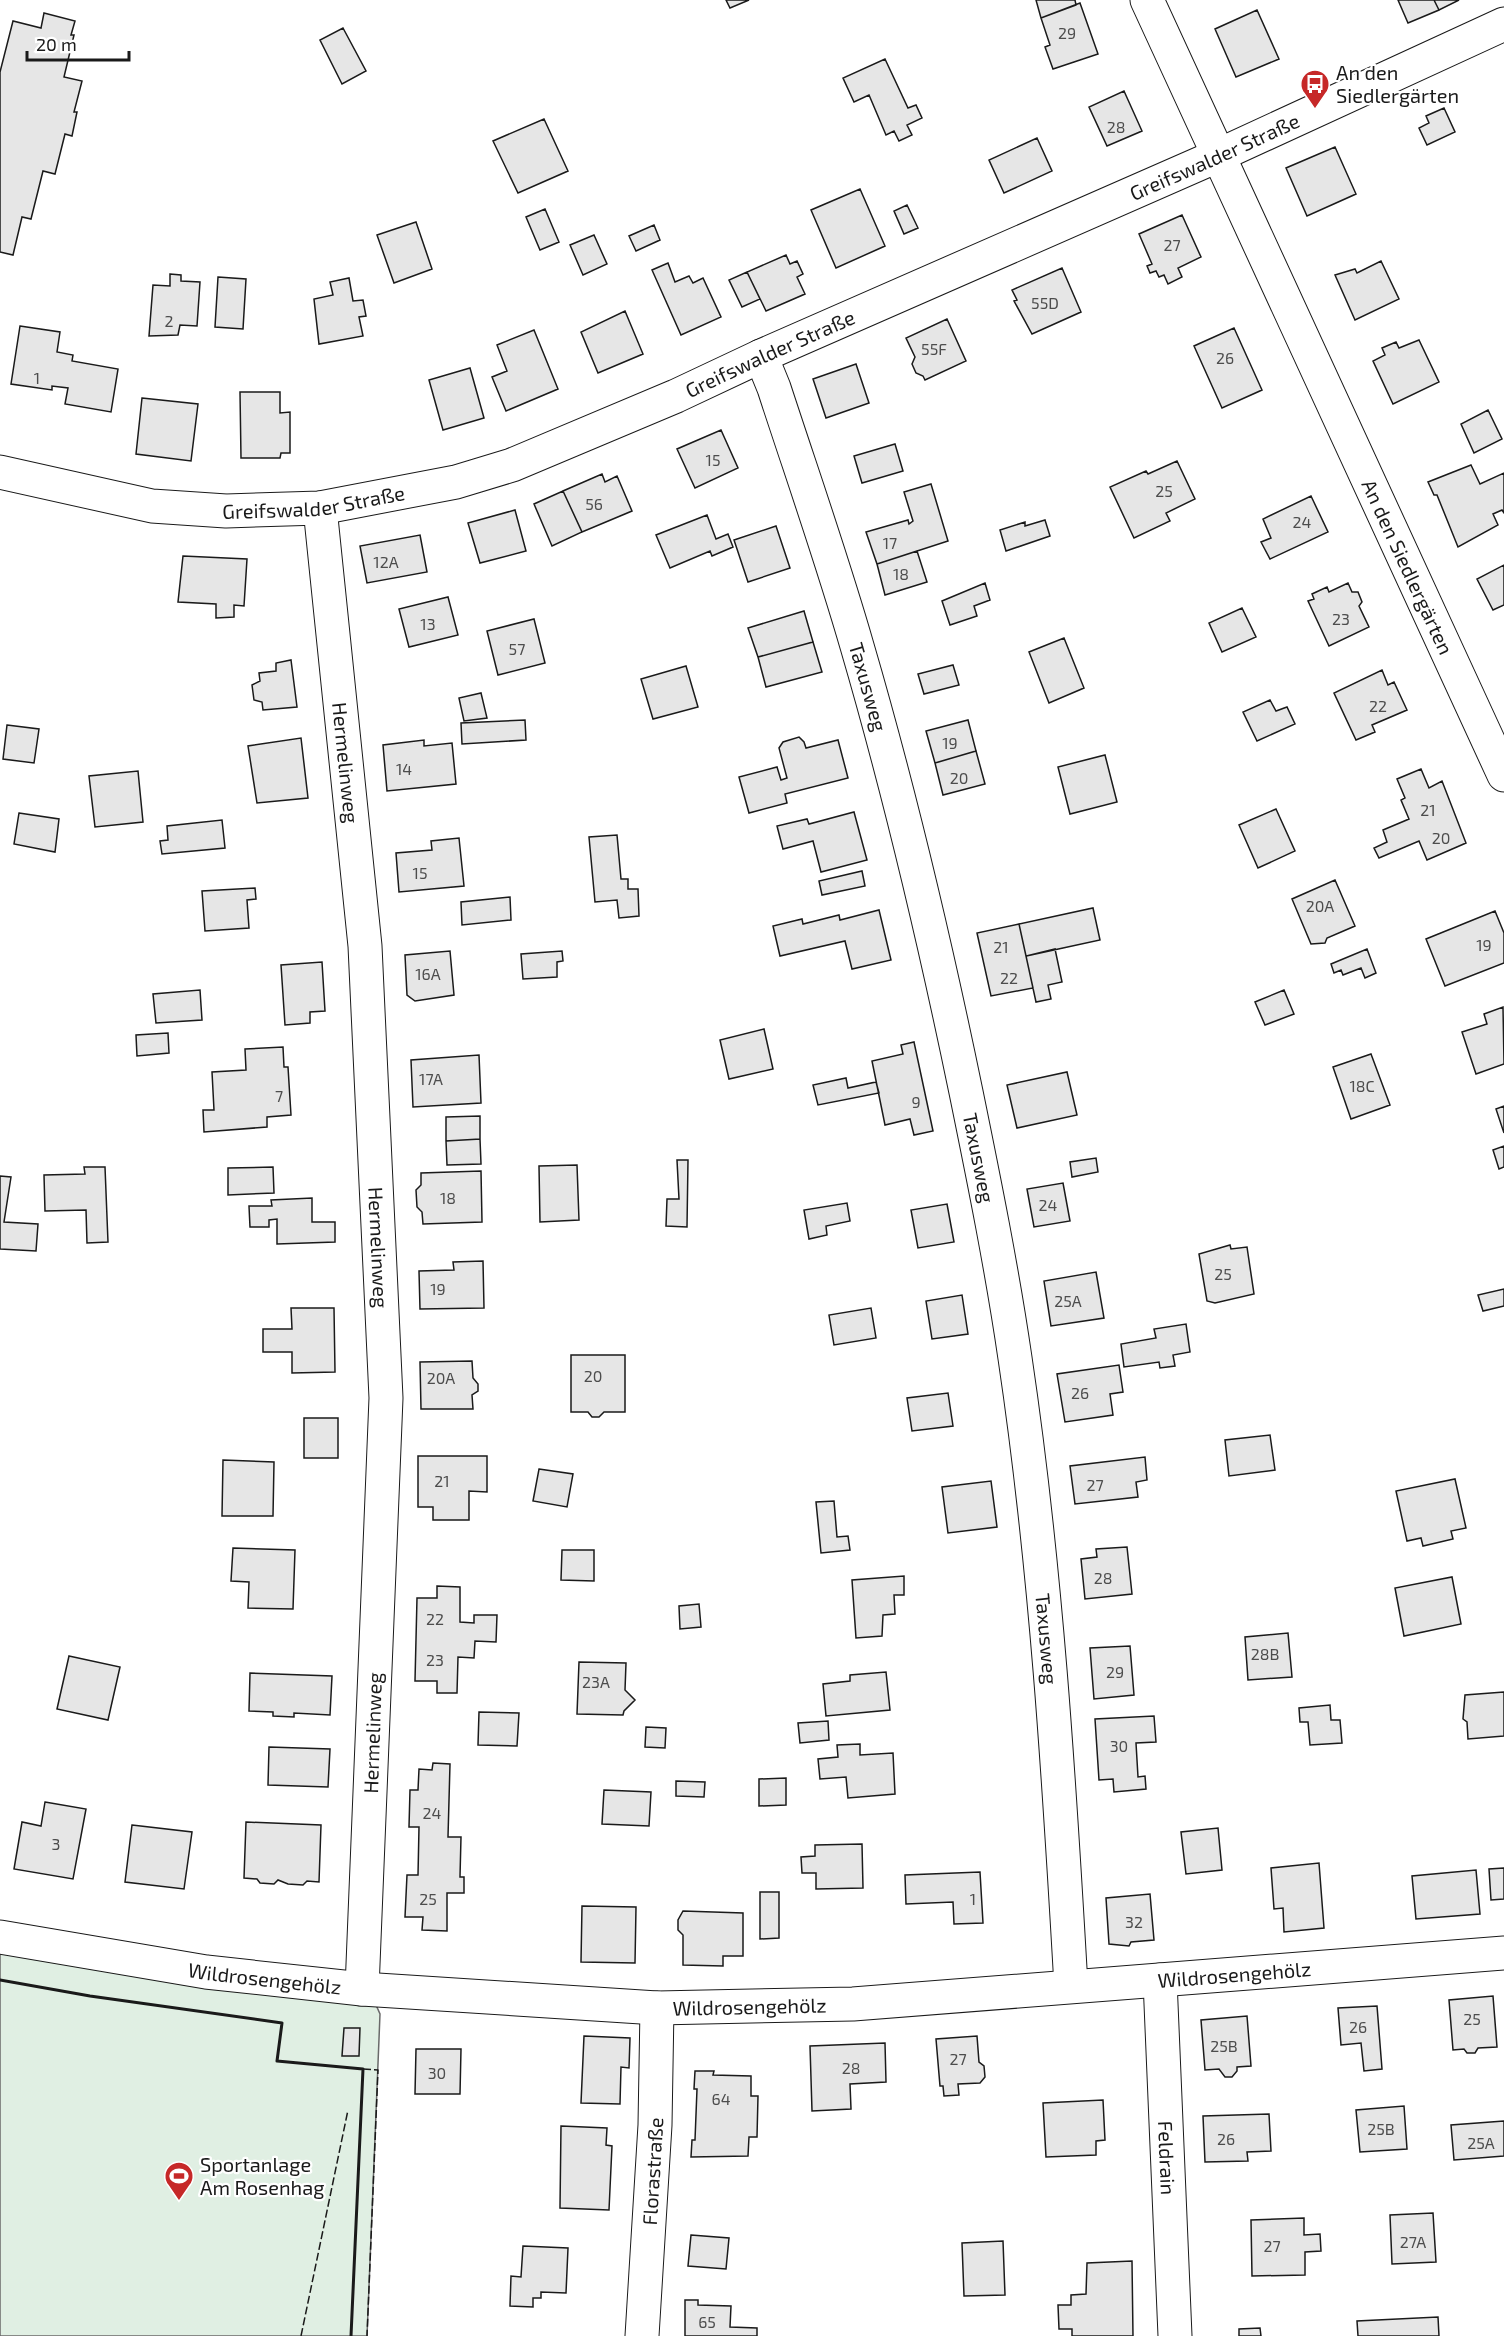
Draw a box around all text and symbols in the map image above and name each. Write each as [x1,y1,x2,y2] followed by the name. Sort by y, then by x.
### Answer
[1058,23,1076,42] house number: 29
[27,24,129,62] scale bar
[36,33,77,55] text: 20 m
[1336,60,1459,107] place label: An den Siedlergärten
[1299,68,1331,110] bus stop icon: An den Siedlergärten
[1126,108,1303,205] street label: Greifswalder Straße
[1107,117,1125,136] house number: 28
[1163,235,1181,254] house number: 27
[1031,293,1059,312] house number: 55D
[681,304,858,402] street label: Greifswalder Straße
[165,311,174,330] house number: 2
[921,339,947,358] house number: 55F
[1216,348,1234,367] house number: 26
[34,368,40,387] house number: 1
[706,450,720,469] house number: 15
[1357,475,1459,658] street label: An den Siedlergärten
[222,480,406,523] street label: Greifswalder Straße
[1155,481,1173,500] house number: 25
[585,494,603,513] house number: 56
[1293,512,1312,531] house number: 24
[883,533,897,552] house number: 17
[373,552,399,571] house number: 12A
[893,564,909,583] house number: 18
[1332,609,1350,628] house number: 23
[420,614,436,633] house number: 13
[509,639,525,658] house number: 57
[845,640,892,734] street label: Taxusweg
[1369,696,1387,715] house number: 22
[328,701,364,824] street label: Hermelinweg
[942,733,958,752] house number: 19
[396,759,412,778] house number: 14
[950,768,968,787] house number: 20
[1420,800,1436,819] house number: 21
[1432,828,1450,847] house number: 20
[413,863,427,882] house number: 15
[1306,896,1334,915] house number: 20A
[1476,935,1492,954] house number: 19
[993,937,1009,956] house number: 21
[415,964,441,983] house number: 16A
[1000,968,1018,987] house number: 22
[419,1069,443,1088] house number: 17A
[1349,1076,1375,1095] house number: 18C
[275,1086,283,1105] house number: 7
[911,1092,921,1111] house number: 9
[959,1111,1000,1205] street label: Taxusweg
[364,1186,394,1309] street label: Hermelinweg
[440,1188,456,1207] house number: 18
[1039,1195,1058,1214] house number: 24
[1214,1264,1232,1283] house number: 25
[430,1279,446,1298] house number: 19
[1054,1291,1082,1310] house number: 25A
[584,1366,602,1385] house number: 20
[427,1368,455,1387] house number: 20A
[1071,1383,1089,1402] house number: 26
[434,1471,450,1490] house number: 21
[1086,1475,1104,1494] house number: 27
[1094,1568,1112,1587] house number: 28
[1031,1592,1063,1685] street label: Taxusweg
[426,1609,444,1628] house number: 22
[1251,1644,1279,1663] house number: 28B
[426,1650,444,1669] house number: 23
[1106,1662,1124,1681] house number: 29
[358,1672,386,1794] street label: Hermelinweg
[582,1672,610,1691] house number: 23A
[1110,1736,1128,1755] house number: 30
[423,1803,442,1822] house number: 24
[52,1834,60,1853] house number: 3
[419,1889,437,1908] house number: 25
[970,1889,976,1908] house number: 1
[1125,1912,1143,1931] house number: 32
[1157,1956,1312,1992] street label: Wildrosengehölz
[186,1957,343,1999] street label: Wildrosengehölz
[672,1993,827,2020] street label: Wildrosengehölz
[1463,2009,1481,2028] house number: 25
[1349,2017,1367,2036] house number: 26
[1210,2036,1238,2055] house number: 25B
[949,2049,967,2068] house number: 27
[842,2058,860,2077] house number: 28
[428,2063,446,2082] house number: 30
[712,2089,731,2108] house number: 64
[637,2117,667,2226] street label: Florastraße
[1367,2119,1395,2138] house number: 25B
[1154,2120,1181,2195] street label: Feldrain
[1217,2129,1235,2148] house number: 26
[1467,2133,1495,2152] house number: 25A
[200,2152,324,2199] place label: Sportanlage Am Rosenhag
[163,2160,195,2202] sports icon: Sportanlage Am Rosenhag
[1400,2232,1426,2251] house number: 27A
[1263,2236,1281,2255] house number: 27
[698,2312,716,2331] house number: 65

